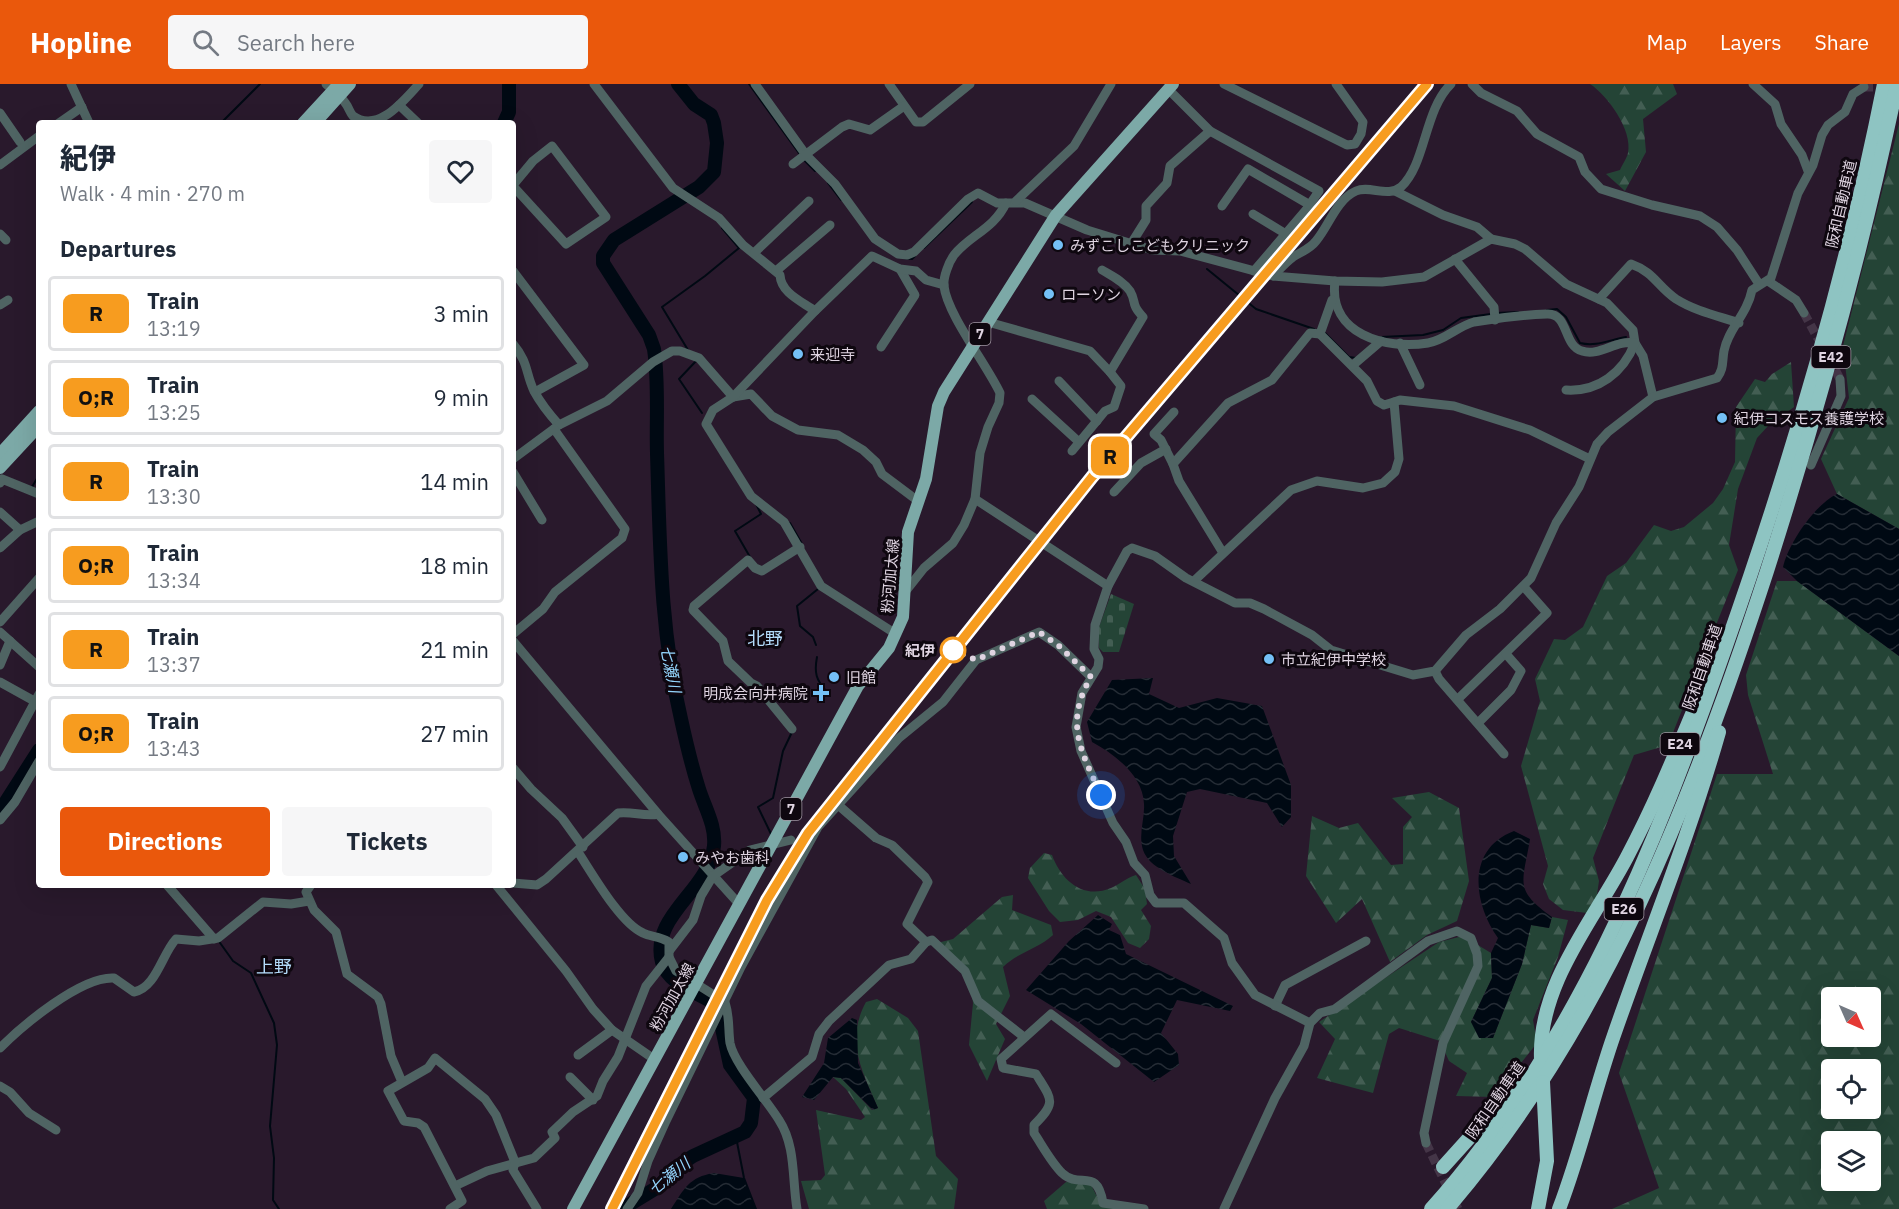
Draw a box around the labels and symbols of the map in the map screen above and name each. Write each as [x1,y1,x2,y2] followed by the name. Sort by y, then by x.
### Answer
[1822,158,1860,250] street label: 阪和自動車道
[1070,236,1250,255] place label: みずこしこどもクリニック
[1051,238,1065,252] marker: みずこしこどもクリニック
[1061,285,1121,304] place label: ローソン
[1042,287,1056,301] marker: ローソン
[970,323,990,345] road number: 7
[810,345,855,364] place label: 来迎寺
[1812,346,1850,368] road number: E42
[791,347,805,361] marker: 来迎寺
[1734,409,1884,428] place label: 紀伊コスモス養護学校
[1715,411,1729,425] marker: 紀伊コスモス養護学校
[1090,436,1130,476] line badge: R
[877,538,903,614] street label: 粉河加太線
[1678,621,1726,713] street label: 阪和自動車道
[747,627,783,650] district label: 北野
[940,637,966,663] marker: 紀伊
[905,641,935,660] place label: 紀伊
[657,644,686,696] water label: 七瀬川
[1281,650,1386,669] place label: 市立紀伊中学校
[1262,652,1276,666] marker: 市立紀伊中学校
[846,668,876,687] place label: 旧館
[827,670,841,684] marker: 旧館
[703,684,808,703] place label: 明成会向井病院
[812,684,830,702] marker: 明成会向井病院
[1660,733,1700,755] road number: E24
[1086,780,1116,810] your location
[780,798,802,820] road number: 7
[695,848,770,867] place label: みやお歯科
[676,850,690,864] marker: みやお歯科
[1604,898,1644,920] road number: E26
[256,955,292,978] district label: 上野
[646,960,698,1034] street label: 粉河加太線
[1821,987,1881,1047] north arrow
[1461,1058,1529,1142] street label: 阪和自動車道
[644,1152,695,1199] water label: 七瀬川

